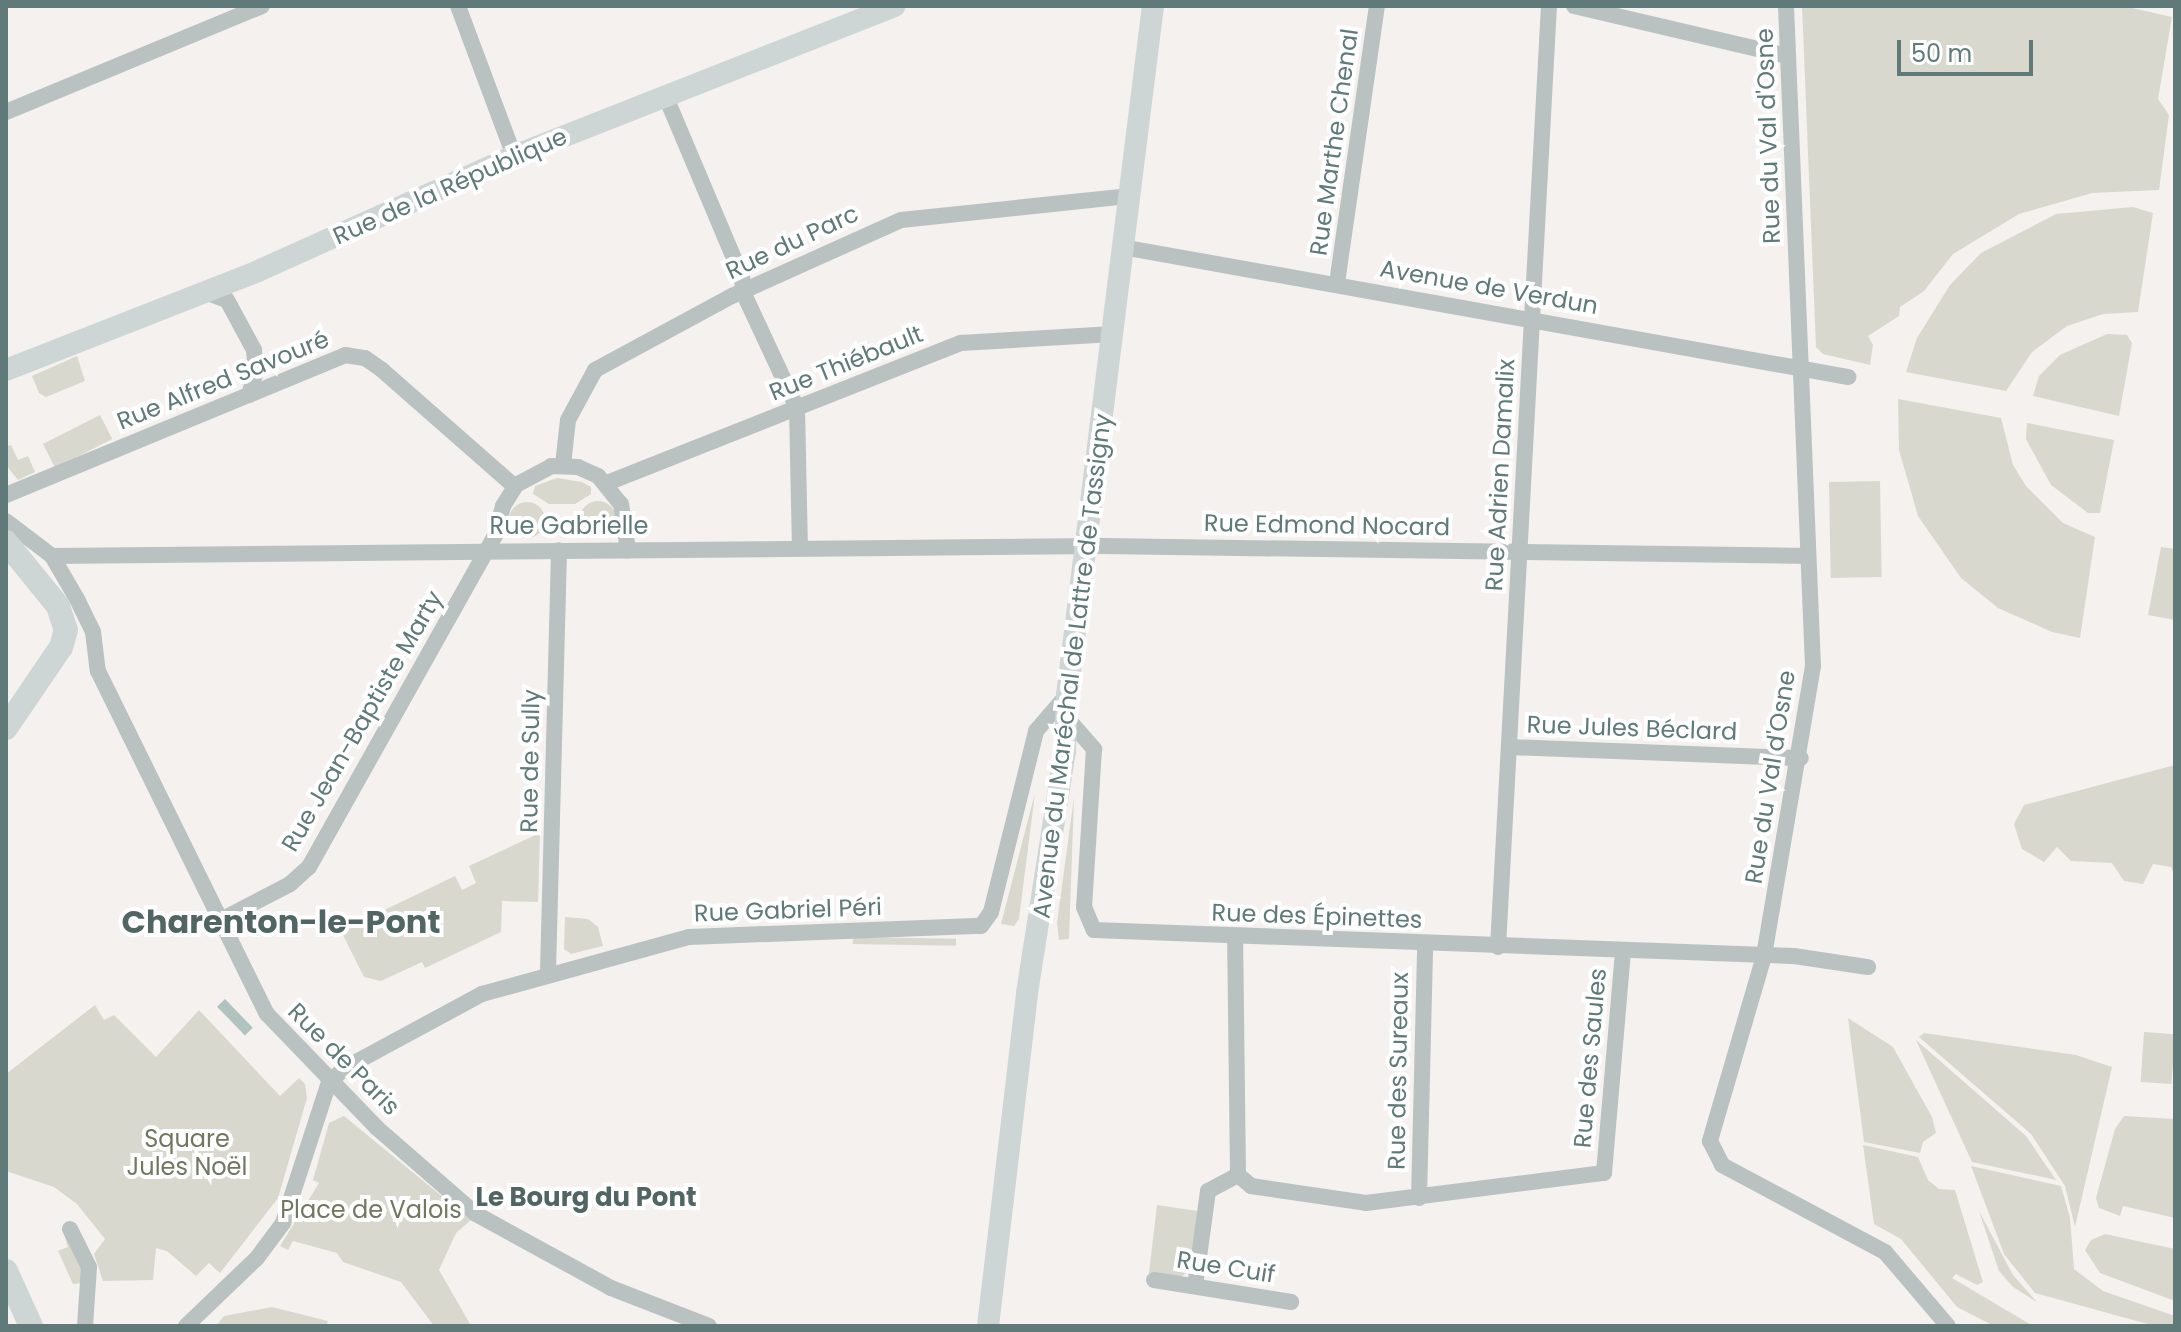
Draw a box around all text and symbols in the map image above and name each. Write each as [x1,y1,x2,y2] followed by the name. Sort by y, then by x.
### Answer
[1901,24,2037,74] scale bar
[1304,27,1364,257] street label: Rue Marthe Chenal
[1750,28,1786,244] street label: Rue du Val d'Osne
[1911,37,1972,70] text: 50 m
[329,121,571,251] street label: Rue de la République
[721,199,863,285] street label: Rue du Parc
[1378,254,1600,320] street label: Avenue de Verdun
[765,319,927,407] street label: Rue Thiébault
[113,324,333,436] street label: Rue Alfred Savouré
[1480,358,1520,592] street label: Rue Adrien Damalix
[1027,412,1117,920] street label: Avenue du Maréchal de Lattre de Tassigny
[1204,508,1450,542] street label: Rue Edmond Nocard
[490,512,648,540] street label: Rue Gabrielle
[276,586,448,856] street label: Rue Jean-Baptiste Marty
[1739,668,1801,886] street label: Rue du Val d'Osne
[514,689,546,833] street label: Rue de Sully
[1526,710,1738,746] street label: Rue Jules Béclard
[694,892,882,928] street label: Rue Gabriel Péri
[1211,898,1423,934] street label: Rue des Épinettes
[122,903,440,941] district label: Charenton-le-Pont
[1568,967,1612,1149] street label: Rue des Saules
[1382,972,1414,1170] street label: Rue des Sureaux
[282,997,406,1121] street label: Rue de Paris
[127,1125,247,1181] park label: Square Jules Noël
[476,1182,696,1214] district label: Le Bourg du Pont
[280,1196,462,1224] park label: Place de Valois
[1175,1245,1277,1289] street label: Rue Cuif

